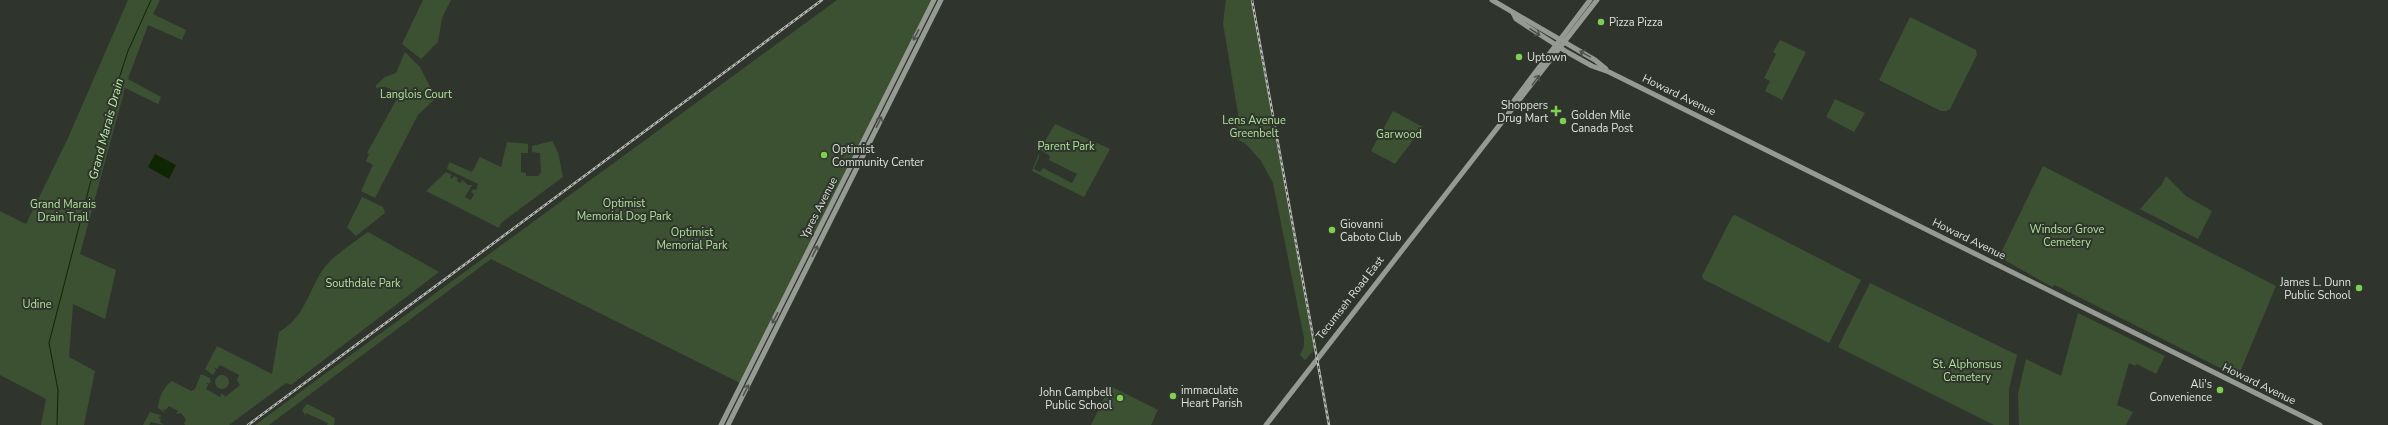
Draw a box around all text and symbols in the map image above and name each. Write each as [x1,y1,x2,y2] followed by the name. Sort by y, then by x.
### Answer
[1609,15,1663,30] place label: Pizza Pizza
[1596,17,1606,27] marker: Pizza Pizza
[1529,28,1540,36] one-way arrow
[912,29,920,41] one-way arrow
[1527,50,1567,65] place label: Uptown
[1579,50,1591,58] one-way arrow
[1514,52,1524,62] marker: Uptown
[1640,71,1718,119] street label: Howard Avenue
[1532,74,1541,85] one-way arrow
[85,76,127,181] water label: Grand Marais Drain
[380,87,452,102] park label: Langlois Court
[1497,98,1548,126] place label: Shoppers Drug Mart
[1551,106,1561,116] marker: Shoppers Drug Mart
[1571,108,1633,136] place label: Golden Mile Canada Post
[1222,113,1286,141] park label: Lens Avenue Greenbelt
[1558,116,1568,126] marker: Golden Mile Canada Post
[876,117,884,129] one-way arrow
[1376,127,1422,142] park label: Garwood
[1037,139,1095,154] park label: Parent Park
[832,142,924,170] place label: Optimist Community Center
[819,150,829,160] marker: Optimist Community Center
[797,174,841,242] street label: Ypres Avenue
[577,196,672,224] park label: Optimist Memorial Dog Park
[30,197,96,225] park label: Grand Marais Drain Trail
[1930,215,2008,263] street label: Howard Avenue
[1340,217,1402,245] place label: Giovanni Caboto Club
[2030,222,2105,250] park label: Windsor Grove Cemetery
[656,225,728,253] park label: Optimist Memorial Park
[1327,225,1337,235] marker: Giovanni Caboto Club
[812,245,819,257] one-way arrow
[1313,253,1387,343] street label: Tecumseh Road East
[2279,275,2352,303] place label: James L. Dunn Public School
[325,276,401,291] park label: Southdale Park
[2354,283,2364,293] marker: James L. Dunn Public School
[22,297,52,312] park label: Udine
[770,312,778,324] one-way arrow
[1932,357,2002,385] park label: St. Alphonsus Cemetery
[2220,360,2298,408] street label: Howard Avenue
[2150,377,2212,405] place label: Ali's Convenience
[1181,383,1243,411] place label: immaculate Heart Parish
[743,384,750,396] one-way arrow
[1038,385,1113,413] place label: John Campbell Public School
[2215,385,2225,395] marker: Ali's Convenience
[1168,391,1178,401] marker: immaculate Heart Parish
[1115,393,1125,403] marker: John Campbell Public School

